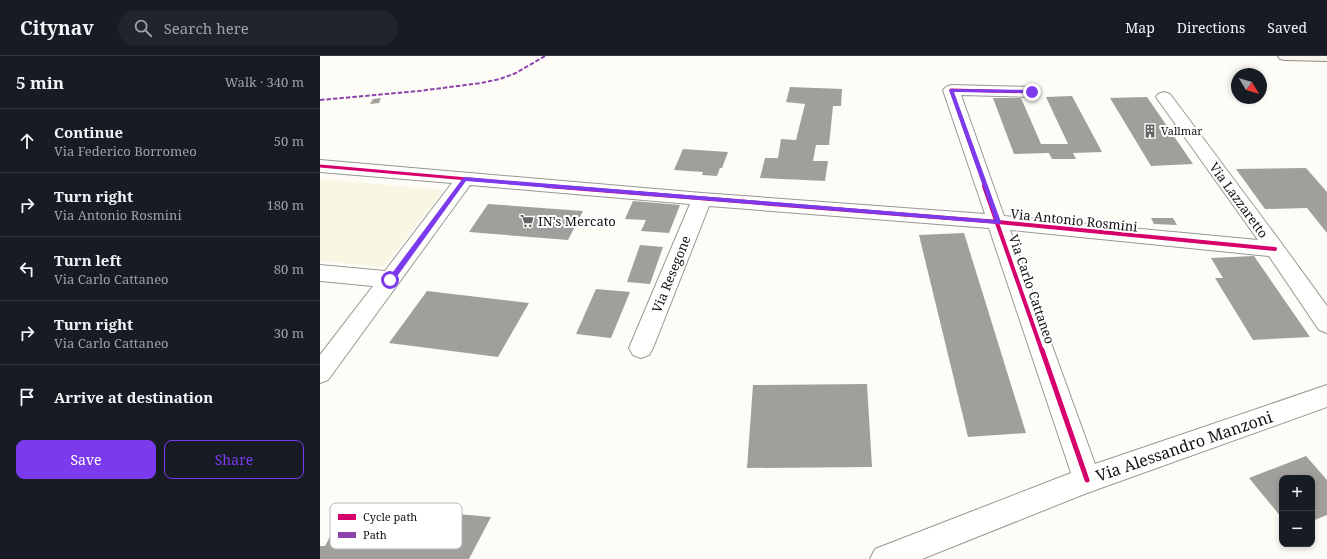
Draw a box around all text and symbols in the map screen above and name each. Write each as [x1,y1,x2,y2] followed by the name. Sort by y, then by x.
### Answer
[118,10,398,46] search box
[20,15,94,41] text: Citynav
[132,17,154,39] icon: search
[164,18,249,38] text: Search here
[1125,18,1155,37] text: Map
[1177,18,1245,37] text: Directions
[1267,18,1307,37] text: Saved
[1231,68,1267,104] north arrow
[16,71,64,94] text: 5 min
[225,73,304,91] text: Walk · 340 m
[1023,83,1041,101] route end
[54,122,123,142] text: Continue
[1142,123,1158,139] building icon: Vallmar
[1161,123,1203,138] place label: Vallmar
[16,130,38,152] icon: ahead
[274,132,304,150] text: 50 m
[54,142,197,160] text: Via Federico Borromeo
[1205,159,1273,241] street label: Via Lazzaretto
[54,186,133,206] text: Turn right
[16,194,38,216] icon: right
[267,196,304,214] text: 180 m
[1010,204,1138,236] street label: Via Antonio Rosmini
[54,206,182,224] text: Via Antonio Rosmini
[538,212,616,230] place label: IN's Mercato
[519,213,535,229] supermarket icon: IN's Mercato
[1005,232,1059,346] street label: Via Carlo Cattaneo
[647,233,695,315] street label: Via Resegone
[54,250,122,270] text: Turn left
[16,258,38,280] icon: left
[274,260,304,278] text: 80 m
[54,270,169,288] text: Via Carlo Cattaneo
[381,271,399,289] route start
[54,314,133,334] text: Turn right
[16,322,38,344] icon: right
[274,324,304,342] text: 30 m
[54,334,169,352] text: Via Carlo Cattaneo
[16,386,38,408] icon: arrive
[54,387,213,407] text: Arrive at destination
[1093,405,1275,487] street label: Via Alessandro Manzoni
[16,440,156,479] button: Save
[164,440,304,479] button: Share
[1279,475,1315,547] map controls
[1279,475,1315,511] button: +
[330,503,462,549] legend
[363,509,417,524] text: Cycle path
[1279,511,1315,547] button: −
[363,527,387,542] text: Path

